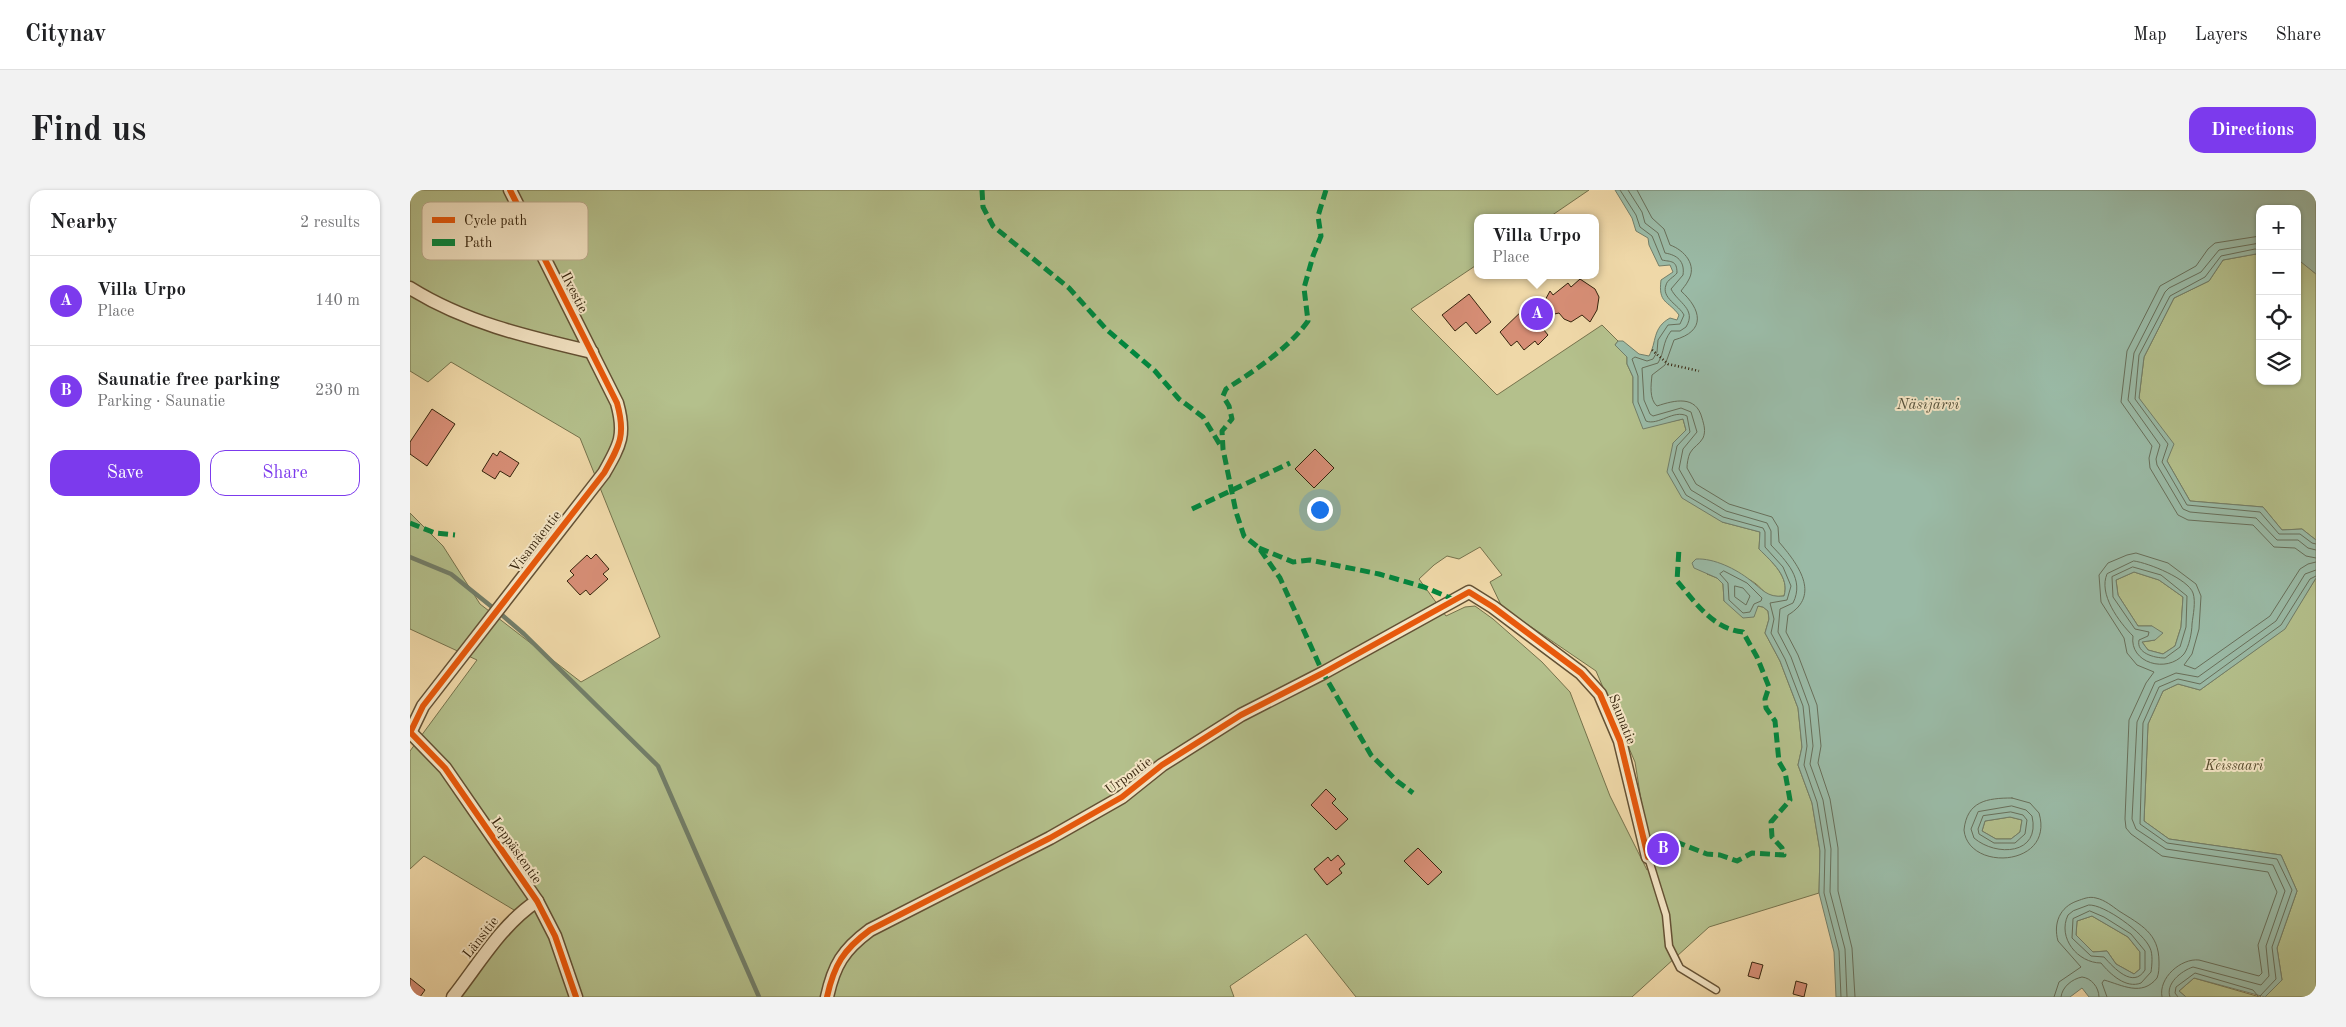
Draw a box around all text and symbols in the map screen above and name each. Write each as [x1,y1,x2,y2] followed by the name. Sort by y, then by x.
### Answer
[25,23,106,47] text: Citynav
[2133,26,2167,44] text: Map
[2195,26,2247,44] text: Layers
[2275,26,2321,44] text: Share
[2189,107,2316,153] button: Directions
[30,113,146,148] text: Find us
[422,202,588,260] legend
[2256,205,2301,385] map controls
[2256,205,2301,250] button: +
[50,212,118,233] text: Nearby
[464,214,527,228] text: Cycle path
[1474,214,1599,279] popup
[300,215,360,231] text: 2 results
[1492,227,1581,246] text: Villa Urpo
[464,236,493,250] text: Path
[1492,250,1529,266] text: Place
[2256,250,2301,295] button: −
[558,270,590,315] street label: Ilvestie
[97,281,186,300] text: Villa Urpo
[60,293,72,309] text: A
[315,293,360,309] text: 140 m
[1521,295,1553,333] pin: A
[2256,295,2301,340] button: locate
[97,304,134,320] text: Place
[2256,340,2301,385] button: layers
[97,371,280,390] text: Saunatie free parking
[60,383,72,399] text: B
[315,383,360,399] text: 230 m
[97,394,225,410] text: Parking · Saunatie
[1896,398,1959,413] water label: Näsijärvi
[50,450,200,496] button: Save
[210,450,360,496] button: Share
[1307,497,1333,523] your location
[507,508,564,575] street label: Visamäentie
[1606,692,1638,746] street label: Saunatie
[1103,754,1154,797] street label: Urpontie
[2204,759,2264,773] park label: Keissaari
[488,815,544,886] street label: Leppästentie
[1647,830,1679,868] pin: B
[460,914,501,961] street label: Länsitie

